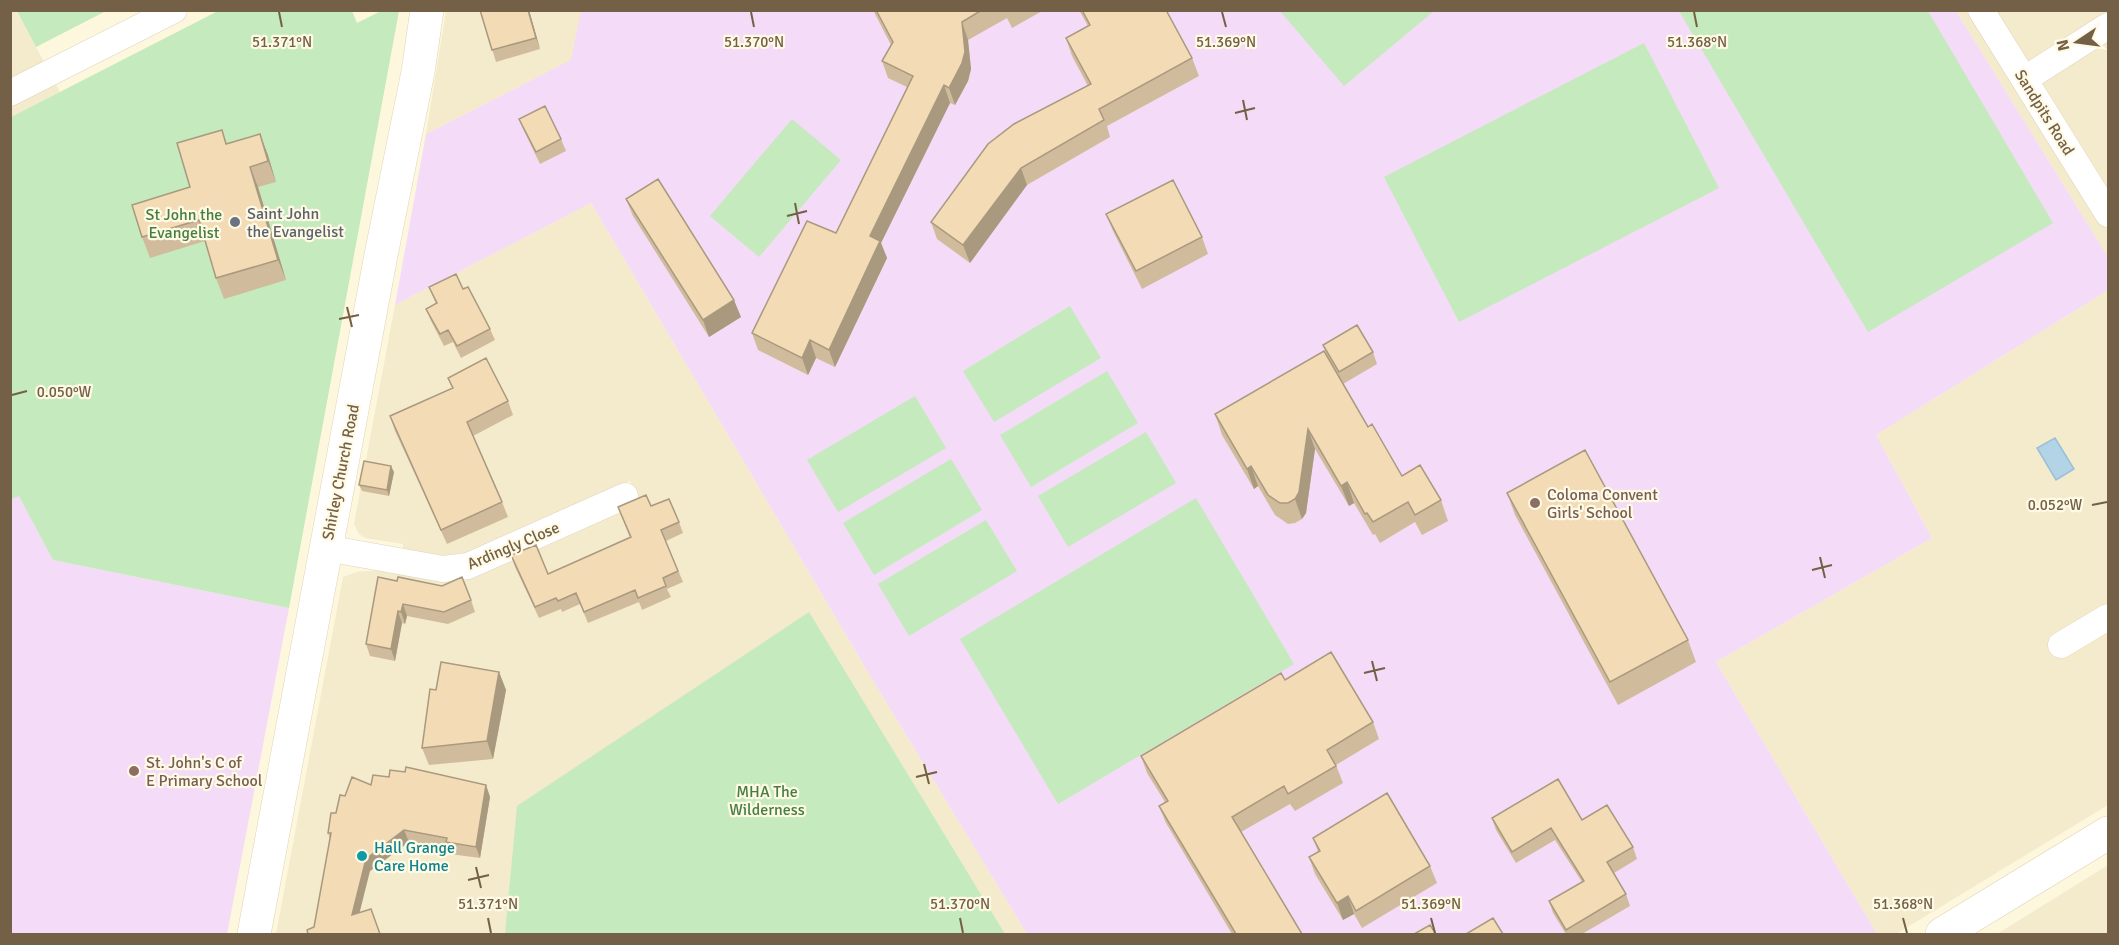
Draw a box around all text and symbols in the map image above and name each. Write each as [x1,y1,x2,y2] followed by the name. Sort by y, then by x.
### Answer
[2047,12,2107,72] north arrow
[252,33,312,51] text: 51.371°N
[724,33,784,51] text: 51.370°N
[1196,33,1256,51] text: 51.369°N
[1667,33,1727,51] text: 51.368°N
[2052,37,2074,53] text: N
[2010,66,2078,159] street label: Sandpits Road
[247,204,344,242] place label: Saint John the Evangelist
[146,205,222,243] park label: St John the Evangelist
[228,215,242,229] marker: Saint John the Evangelist
[37,383,92,401] text: 0.050°W
[318,403,364,542] street label: Shirley Church Road
[1547,485,1658,523] place label: Coloma Convent Girls' School
[1528,496,1542,510] marker: Coloma Convent Girls' School
[2028,496,2083,514] text: 0.052°W
[464,517,563,574] street label: Ardingly Close
[146,753,263,791] place label: St. John's C of E Primary School
[127,764,141,778] marker: St. John's C of E Primary School
[729,782,805,820] park label: MHA The Wilderness
[374,838,455,876] place label: Hall Grange Care Home
[355,849,369,863] marker: Hall Grange Care Home
[458,895,518,913] text: 51.371°N
[930,895,990,913] text: 51.370°N
[1401,895,1461,913] text: 51.369°N
[1873,895,1933,913] text: 51.368°N

